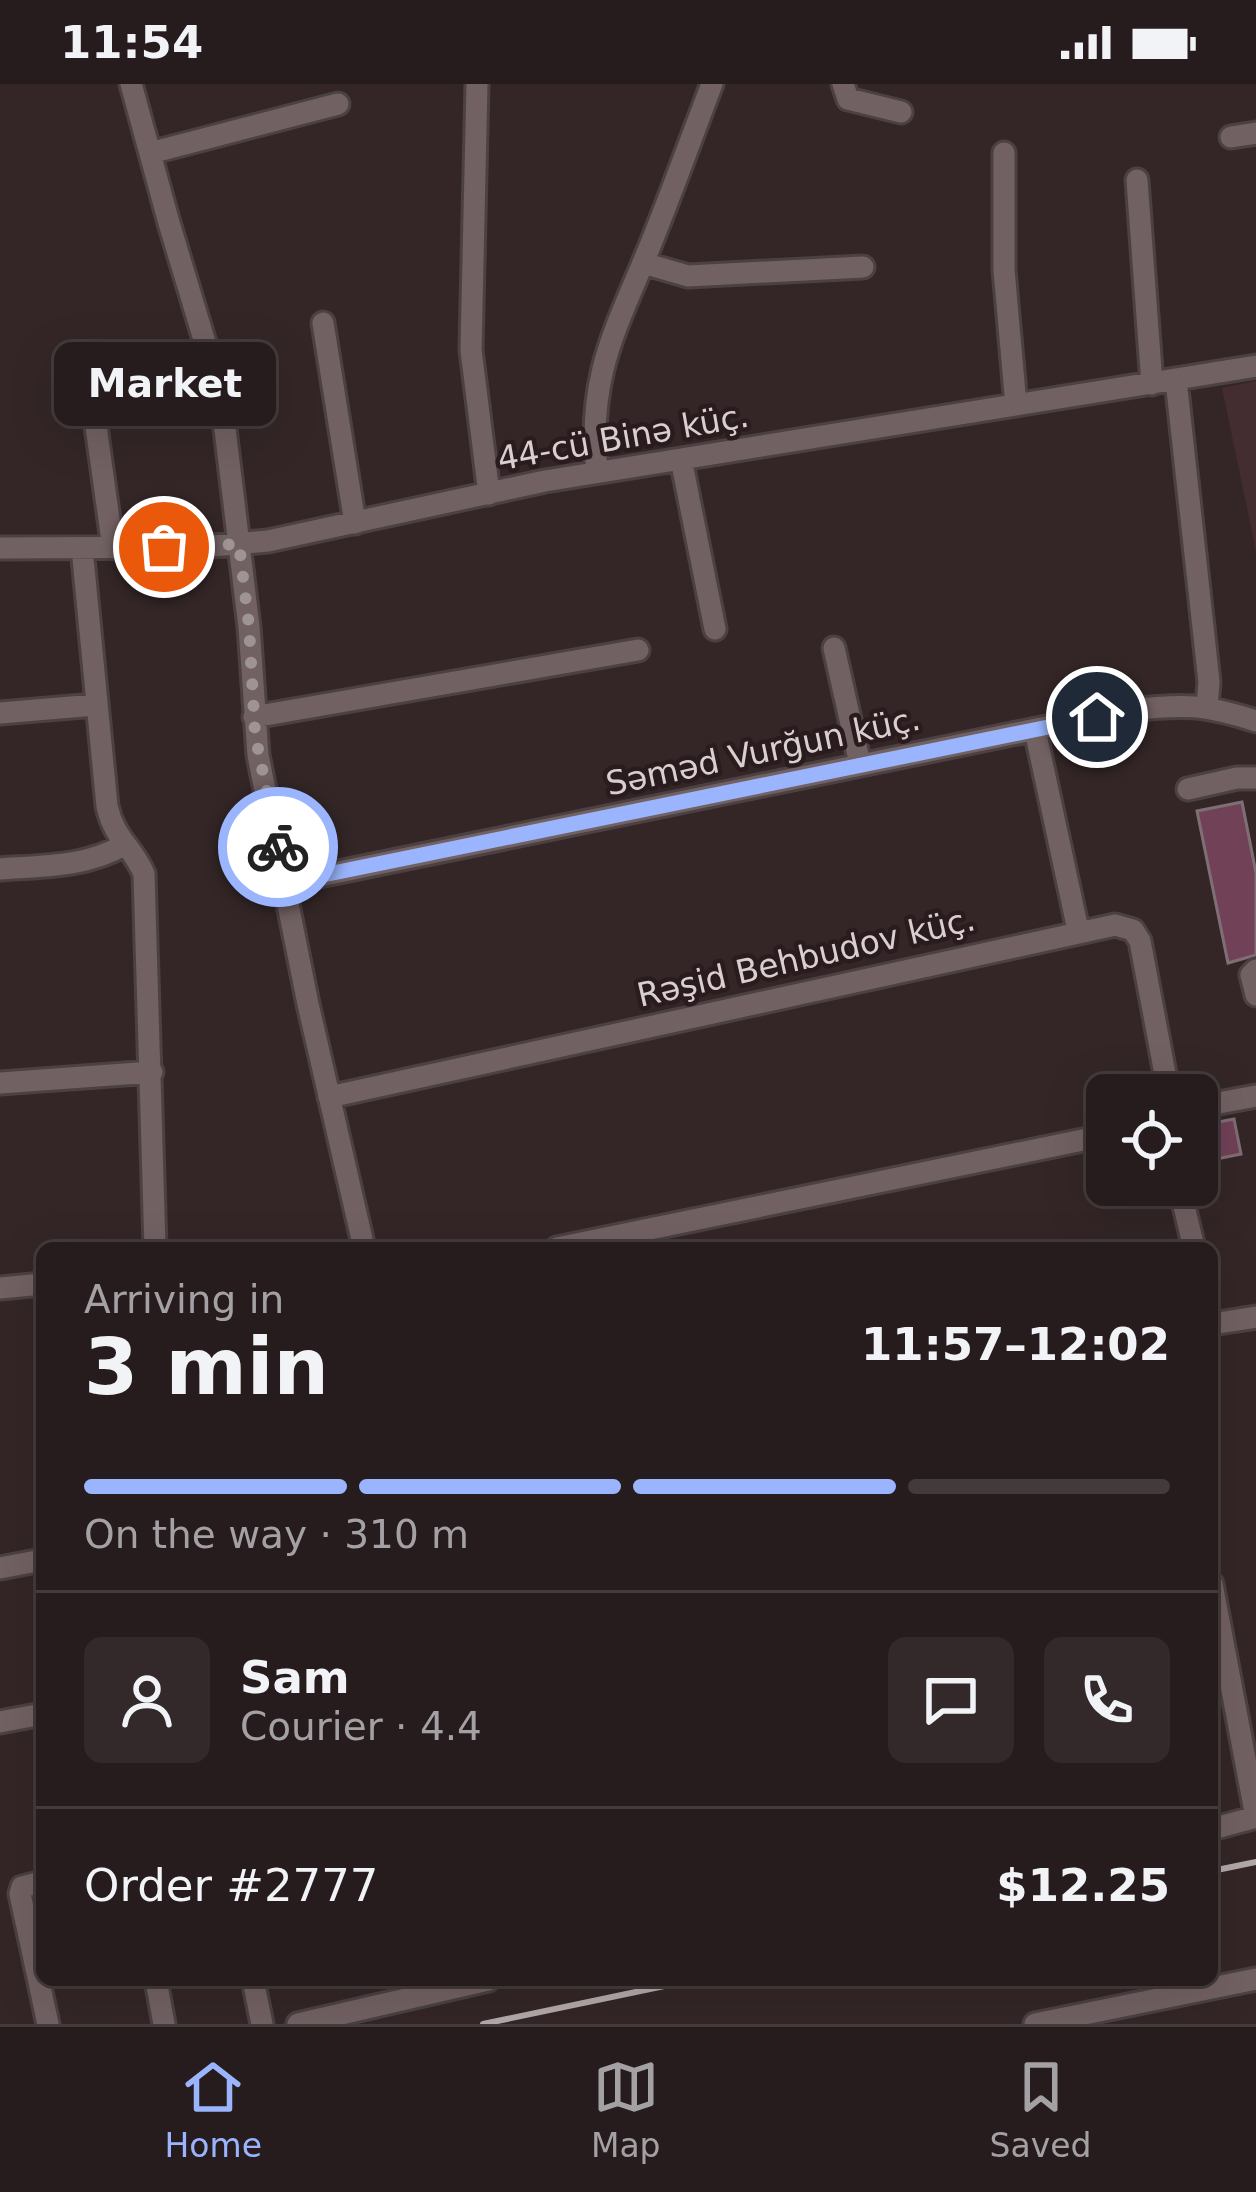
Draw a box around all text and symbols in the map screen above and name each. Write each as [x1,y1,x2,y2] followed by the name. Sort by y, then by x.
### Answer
[60,16,203,69] text: 11:54
[53,343,275,427] callout: Market
[88,361,242,406] text: Market
[494,396,752,478] street label: 44-cü Binə küç.
[113,496,215,598] pin
[131,514,197,580] icon: bag
[1046,666,1148,768] pin
[1064,684,1130,750] icon: home
[602,699,924,803] street label: Səməd Vurğun küç.
[218,787,338,907] courier
[245,814,311,880] icon: bike
[633,899,979,1015] street label: Rəşid Behbudov küç.
[1086,1074,1218,1206] map controls
[1086,1074,1218,1206] button: locate
[84,1277,284,1322] text: Arriving in
[861,1318,1170,1371] text: 11:57–12:02
[84,1322,329,1412] text: 3 min
[84,1512,469,1557] text: On the way · 310 m
[84,1637,210,1763] button: person
[888,1637,1014,1763] button: chat
[1044,1637,1170,1763] button: phone
[240,1651,350,1704] text: Sam
[240,1704,482,1749] text: Courier · 4.4
[84,1859,378,1912] text: Order #2777
[996,1859,1170,1912] text: $12.25
[164,2054,262,2165] tab: Home
[591,2054,661,2165] tab: Map
[990,2054,1091,2165] tab: Saved

